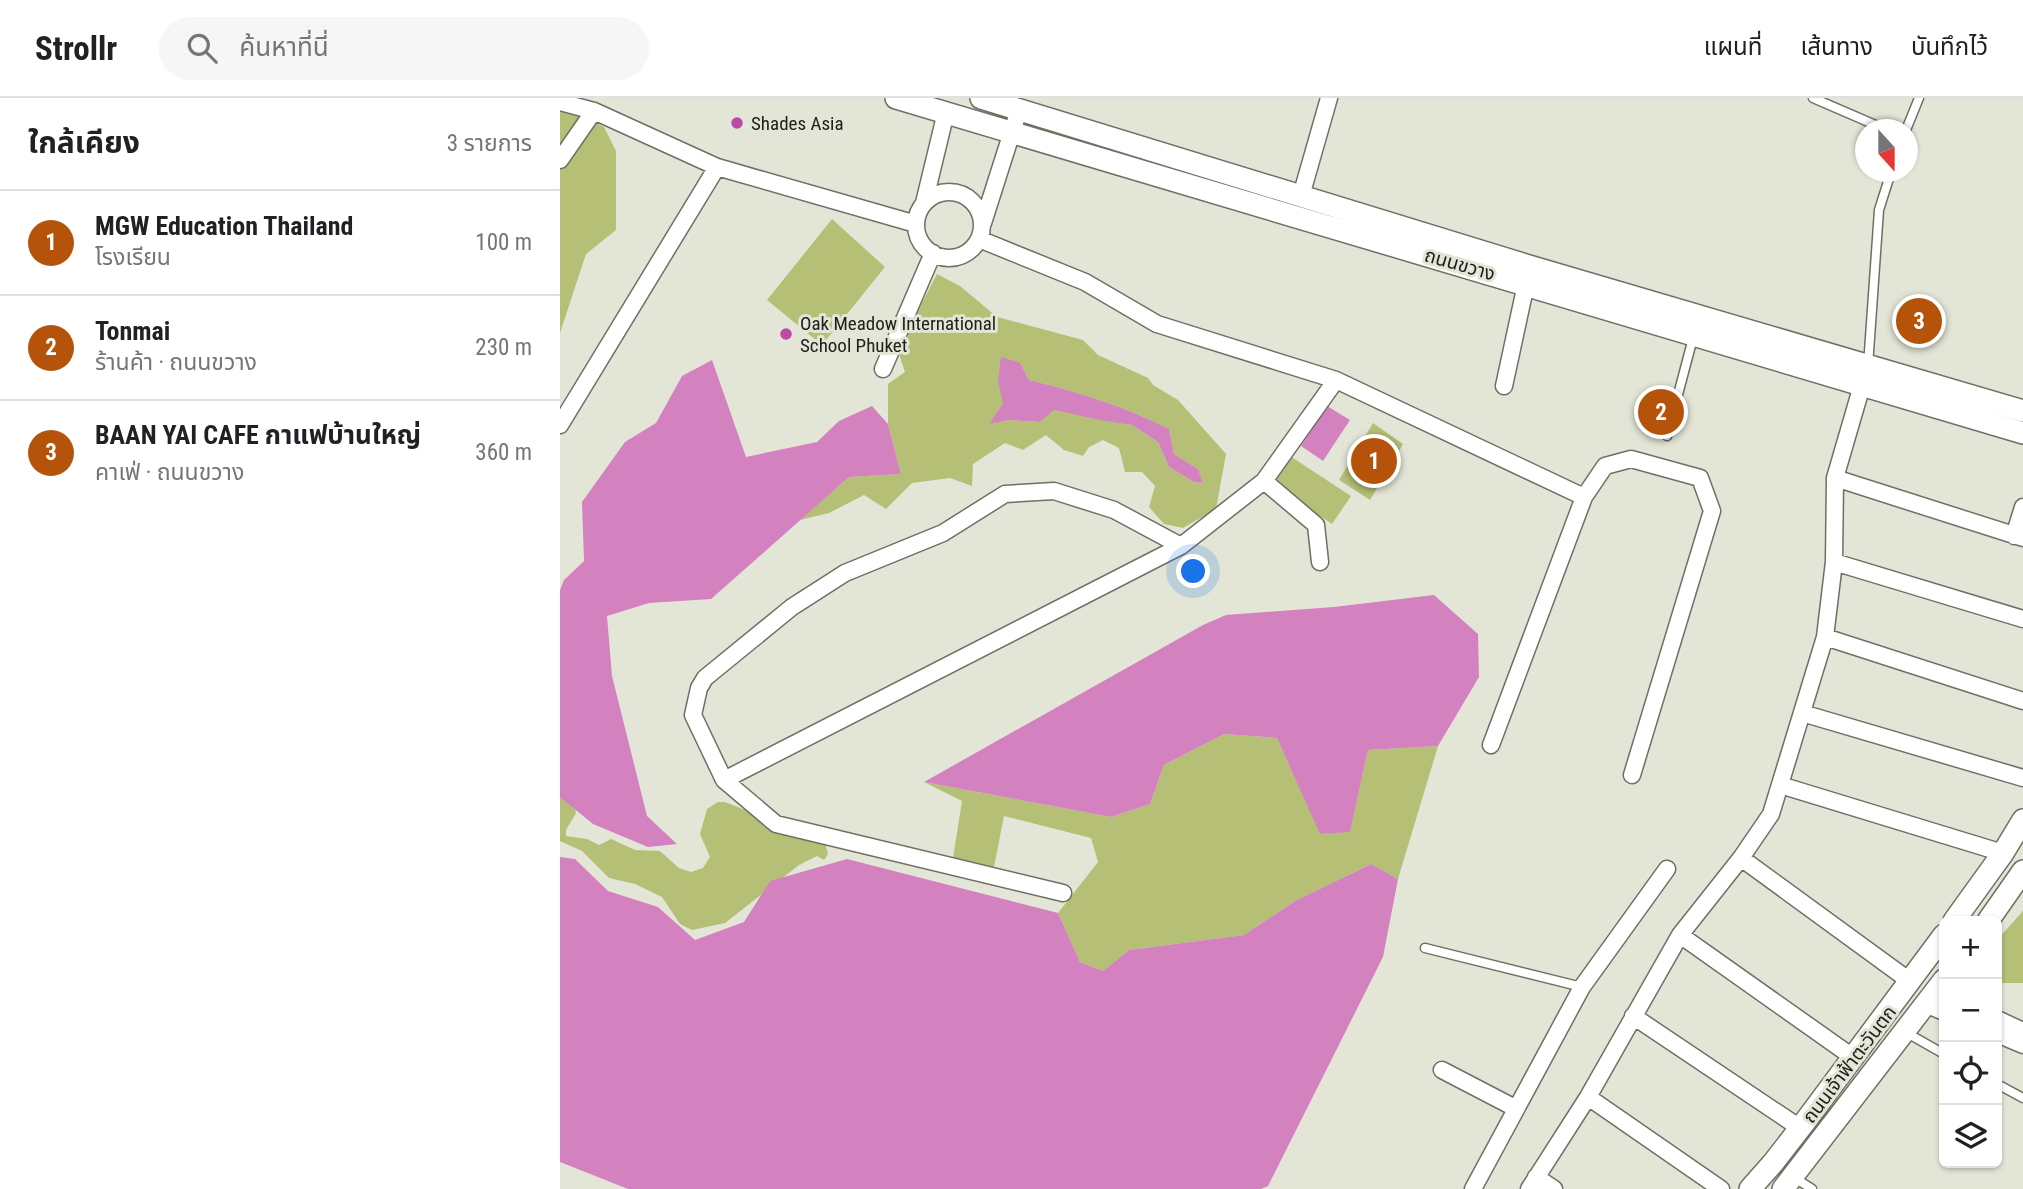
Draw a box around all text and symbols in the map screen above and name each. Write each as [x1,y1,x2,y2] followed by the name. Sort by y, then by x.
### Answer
[159,17,649,80] search box
[35,29,117,68] text: Strollr
[183,29,221,67] icon: search
[239,32,329,62] text: ค้นหาที่นี่
[1704,33,1762,61] text: แผนที่
[1800,33,1873,61] text: เส้นทาง
[1911,33,1988,61] text: บันทึกไว้
[751,112,844,135] place label: Shades Asia
[729,115,745,131] marker: Shades Asia
[1855,119,1918,182] north arrow
[28,125,140,160] text: ใกล้เคียง
[447,130,532,157] text: 3 รายการ
[95,211,354,241] text: MGW Education Thailand
[45,229,57,256] text: 1
[475,229,532,256] text: 100 m
[1422,243,1498,286] street label: ถนนขวาง
[95,244,171,271] text: โรงเรียน
[1896,295,1942,347] pin: 3
[800,312,996,357] place label: Oak Meadow International School Phuket
[95,316,170,346] text: Tonmai
[778,326,794,342] marker: Oak Meadow International School Phuket
[45,334,57,361] text: 2
[475,334,532,361] text: 230 m
[95,349,257,376] text: ร้านค้า · ถนนขวาง
[1638,386,1684,438] pin: 2
[95,420,421,450] text: BAAN YAI CAFE กาแฟบ้านใหญ่
[1351,435,1397,487] pin: 1
[45,439,57,466] text: 3
[475,439,532,466] text: 360 m
[95,459,244,486] text: คาเฟ่ · ถนนขวาง
[1176,554,1210,588] your location
[1939,916,2002,1168] map controls
[1939,916,2002,979] button: +
[1939,979,2002,1042] button: −
[1798,1001,1901,1128] street label: ถนนเจ้าฟ้าตะวันตก
[1939,1042,2002,1105] button: locate
[1939,1105,2002,1168] button: layers

